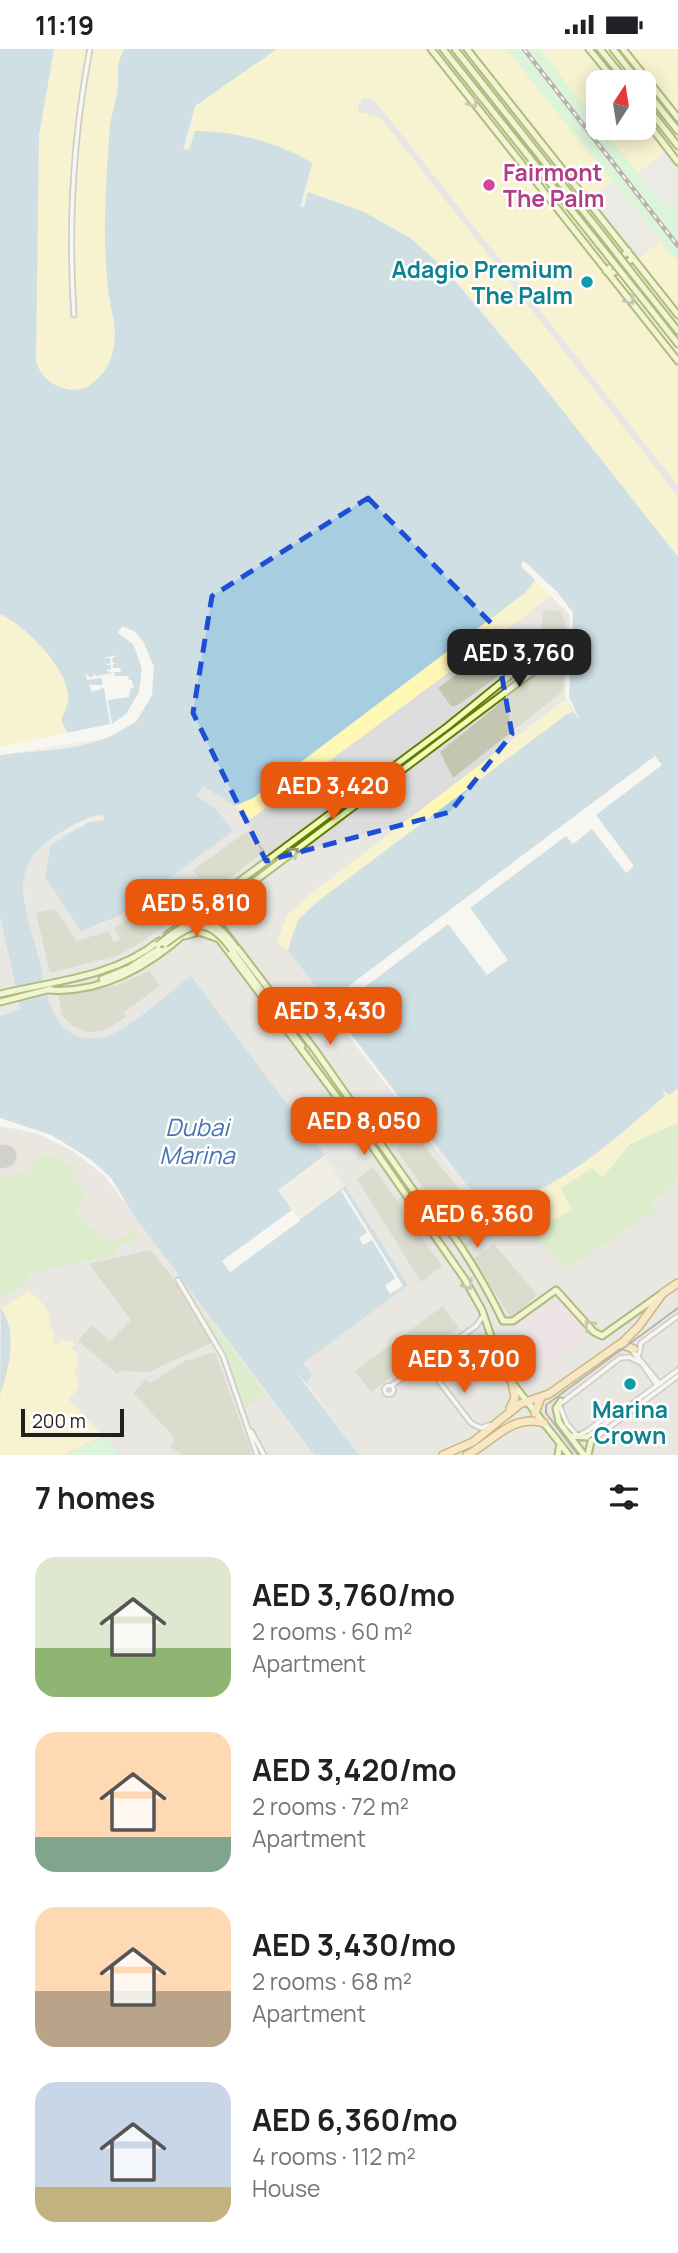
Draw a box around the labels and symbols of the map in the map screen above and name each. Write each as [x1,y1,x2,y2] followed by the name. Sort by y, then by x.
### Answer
[586,70,656,140] north arrow
[465,95,478,107] one-way arrow
[503,156,605,214] place label: Fairmont The Palm
[481,177,497,193] marker: Fairmont The Palm
[391,253,573,311] place label: Adagio Premium The Palm
[579,274,595,290] marker: Adagio Premium The Palm
[622,292,634,305] one-way arrow
[439,629,599,689] pin: AED 3,760
[253,763,413,822] pin: AED 3,420
[286,848,299,860] one-way arrow
[116,879,276,939] pin: AED 5,810
[250,988,410,1047] pin: AED 3,430
[284,1097,444,1157] pin: AED 8,050
[159,1110,236,1171] water label: Dubai Marina
[397,1191,557,1250] pin: AED 6,360
[460,1277,472,1290] one-way arrow
[585,1321,597,1334] one-way arrow
[384,1335,544,1395] pin: AED 3,700
[622,1376,638,1392] marker: Marina Crown
[592,1393,668,1451] place label: Marina Crown
[21,1406,124,1438] scale bar

